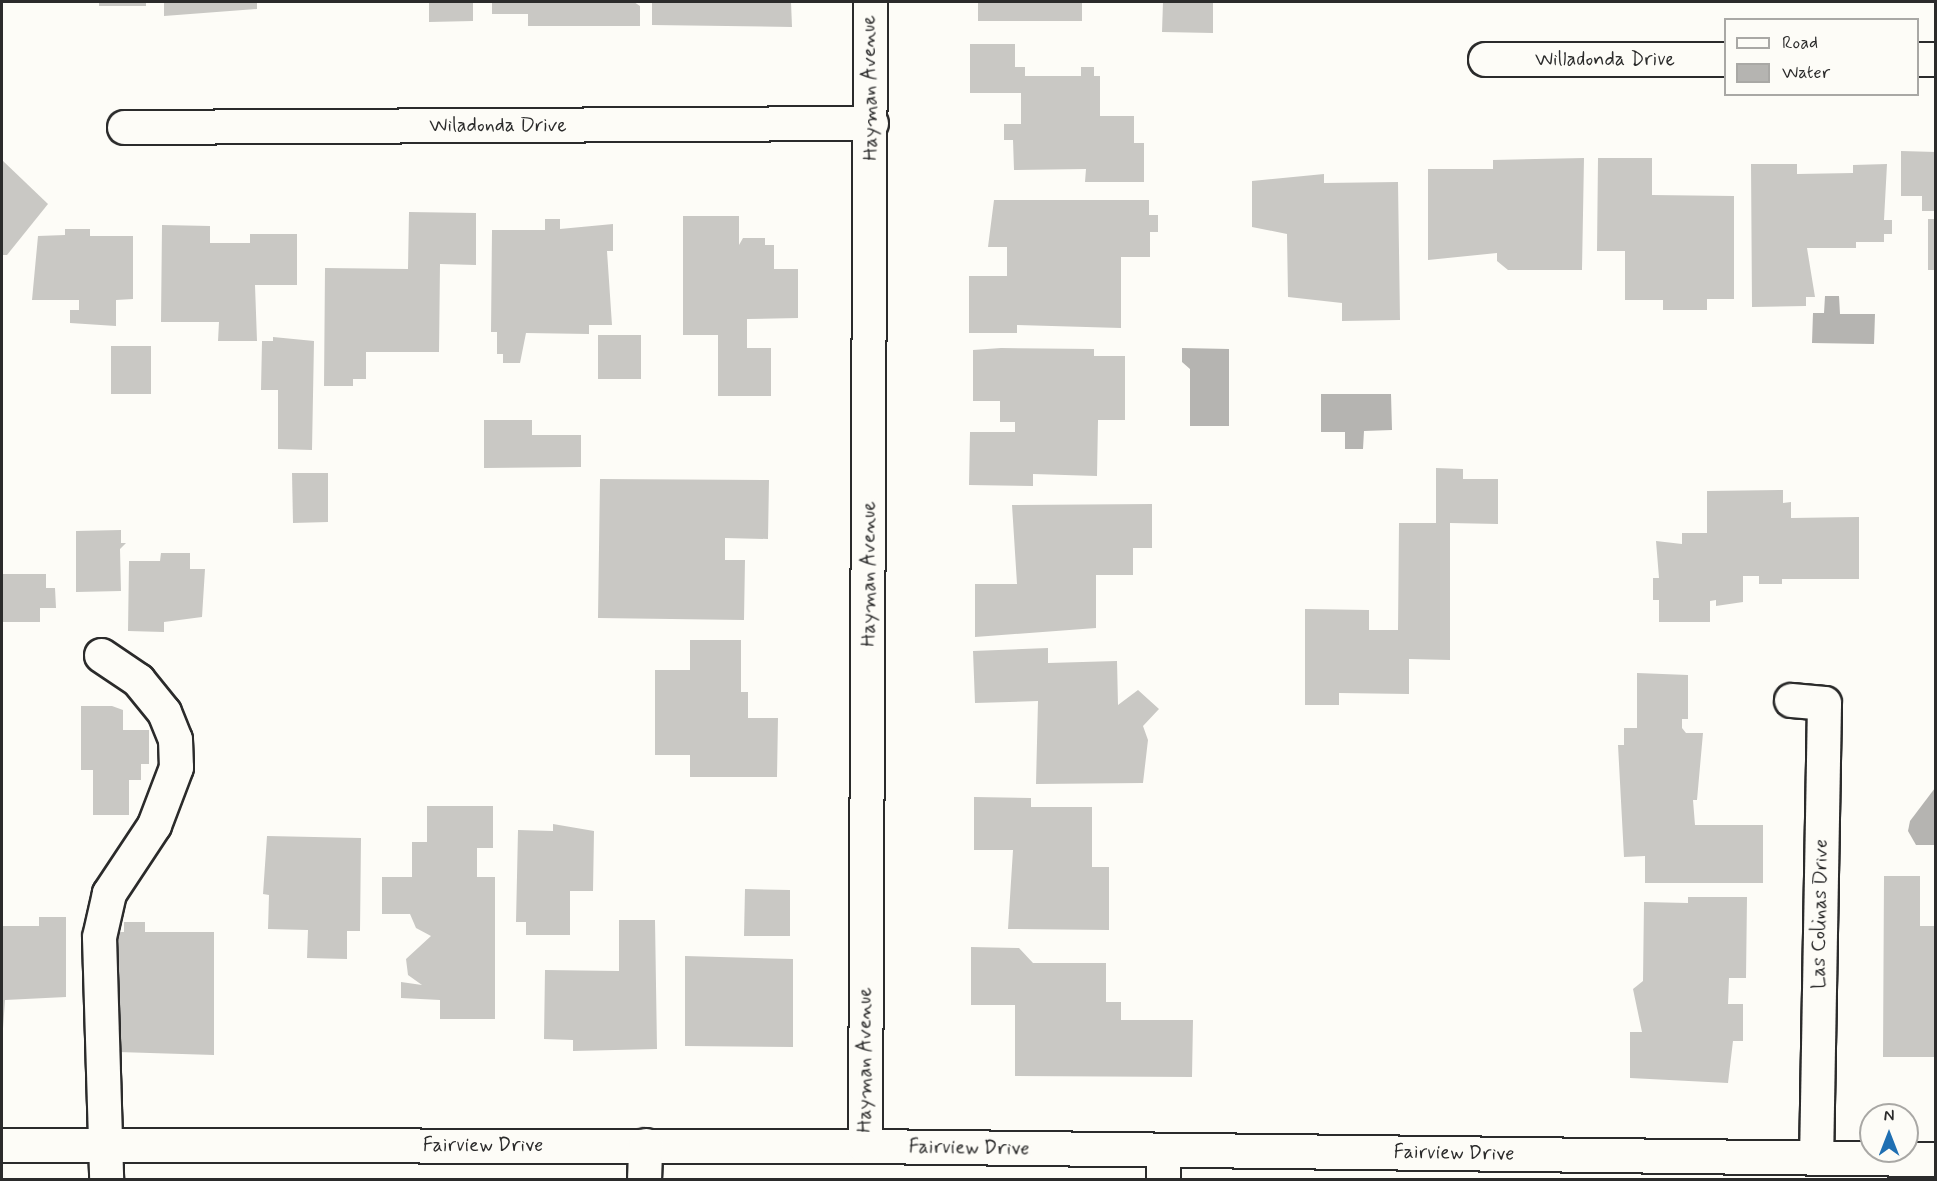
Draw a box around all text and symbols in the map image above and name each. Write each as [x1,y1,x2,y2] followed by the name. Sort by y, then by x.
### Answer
[857,16,883,160] street label: Hayman Avenue
[1724,18,1919,96] legend
[1782,31,1818,55] text: Road
[1535,47,1675,71] street label: Willadonda Drive
[1782,61,1830,85] text: Water
[430,113,566,137] street label: Wiladonda Drive
[857,502,881,646] street label: Hayman Avenue
[1807,839,1833,989] street label: Las Colinas Drive
[853,988,877,1132] street label: Hayman Avenue
[1859,1103,1919,1163] north arrow
[1884,1106,1894,1127] text: N
[423,1133,543,1157] street label: Fairview Drive
[909,1135,1029,1161] street label: Fairview Drive
[1394,1140,1514,1166] street label: Fairview Drive

